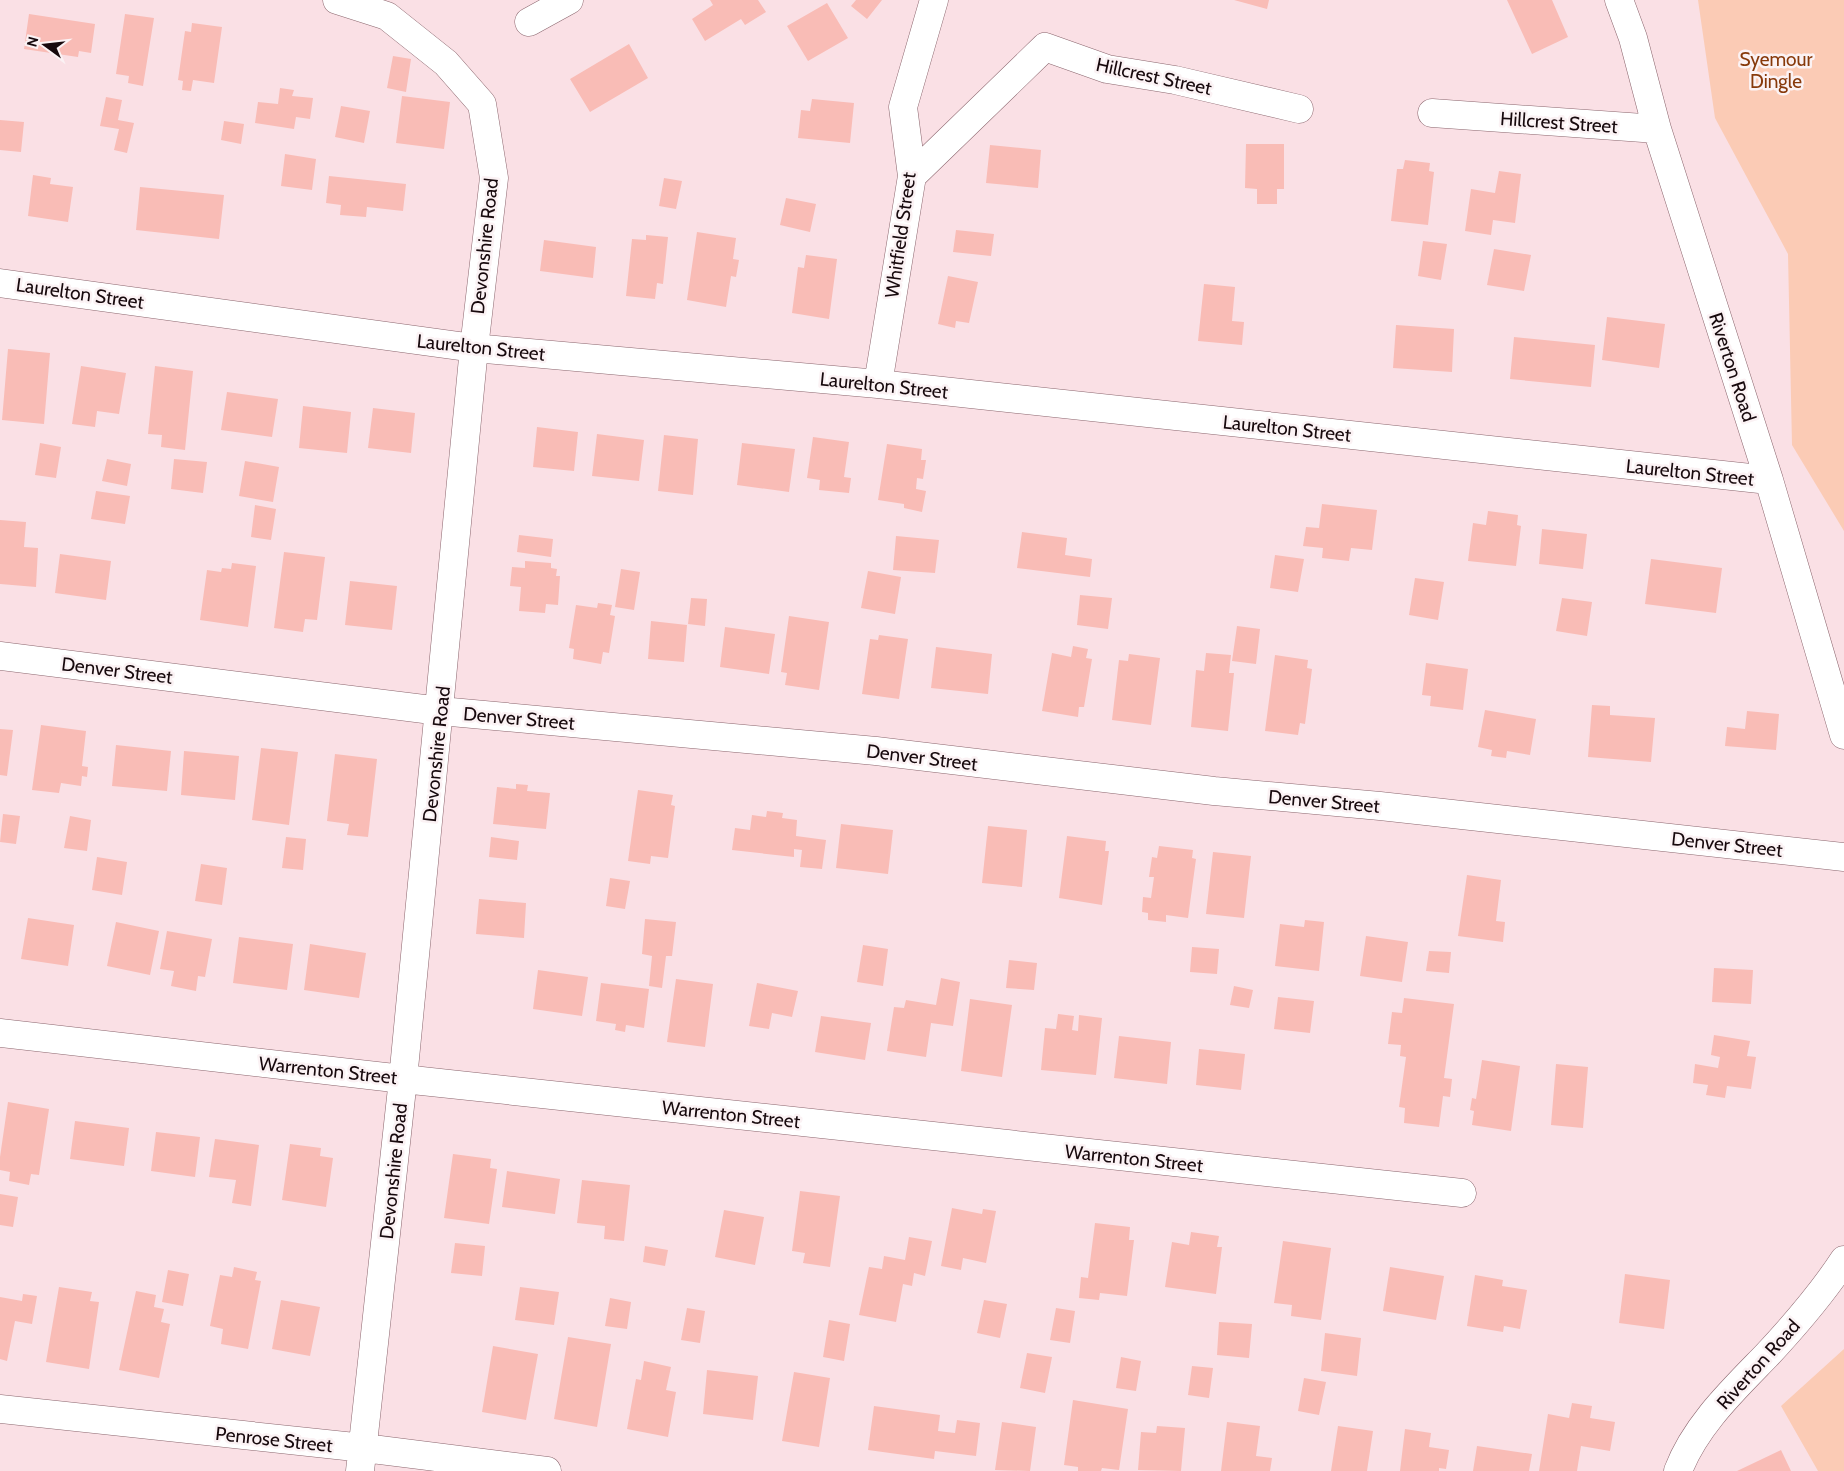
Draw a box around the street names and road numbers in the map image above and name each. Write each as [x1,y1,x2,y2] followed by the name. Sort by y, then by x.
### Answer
[1094,53,1214,100] street label: Hillcrest Street
[1499,107,1619,138] street label: Hillcrest Street
[880,170,921,299] street label: Whitfield Street
[466,177,503,315] street label: Devonshire Road
[14,273,146,314] street label: Laurelton Street
[1704,310,1761,425] street label: Riverton Road
[416,329,547,366] street label: Laurelton Street
[819,367,950,404] street label: Laurelton Street
[1222,410,1353,447] street label: Laurelton Street
[1625,454,1756,491] street label: Laurelton Street
[60,652,174,689] street label: Denver Street
[418,685,455,823] street label: Devonshire Road
[462,702,576,735] street label: Denver Street
[865,739,979,776] street label: Denver Street
[1267,785,1381,818] street label: Denver Street
[1670,827,1784,862] street label: Denver Street
[258,1052,399,1089] street label: Warrenton Street
[661,1096,802,1133] street label: Warrenton Street
[375,1102,412,1240] street label: Devonshire Road
[1064,1140,1205,1177] street label: Warrenton Street
[1712,1315,1805,1414] street label: Riverton Road
[214,1422,334,1457] street label: Penrose Street

